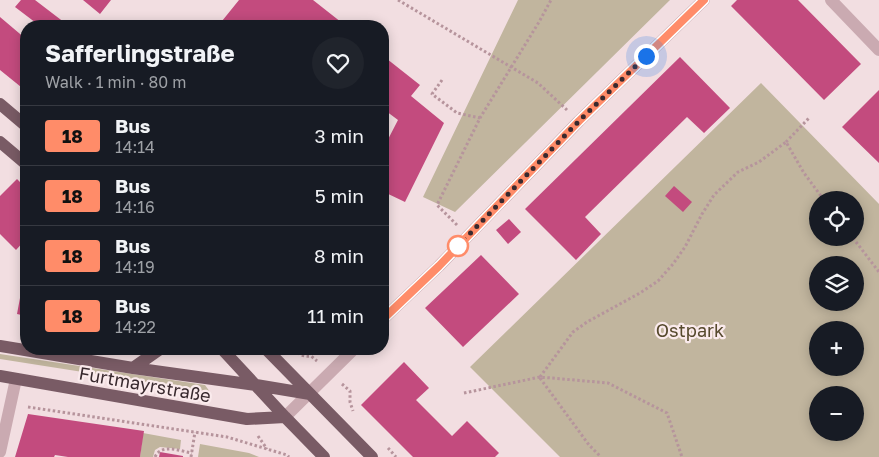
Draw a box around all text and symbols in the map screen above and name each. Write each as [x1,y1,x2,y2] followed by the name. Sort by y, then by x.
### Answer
[312,37,364,89] button: heart
[45,38,235,67] text: Safferlingstraße
[634,44,659,69] your location
[45,72,186,92] text: Walk · 1 min · 80 m
[115,114,150,137] text: Bus
[315,124,364,147] text: 3 min
[62,125,83,147] text: 18
[115,137,155,157] text: 14:14
[115,174,150,197] text: Bus
[315,184,364,207] text: 5 min
[62,185,83,207] text: 18
[809,191,864,441] map controls
[809,191,864,246] button: locate
[115,197,155,217] text: 14:16
[115,234,150,257] text: Bus
[447,235,469,257] unlabelled marker
[314,244,364,267] text: 8 min
[62,245,83,267] text: 18
[809,256,864,311] button: layers
[115,257,155,277] text: 14:19
[115,294,150,317] text: Bus
[307,304,364,327] text: 11 min
[62,305,83,327] text: 18
[115,317,156,337] text: 14:22
[656,319,724,341] park label: Ostpark
[809,321,864,376] button: +
[77,362,213,406] street label: Furtmayrstraße
[809,386,864,441] button: −

